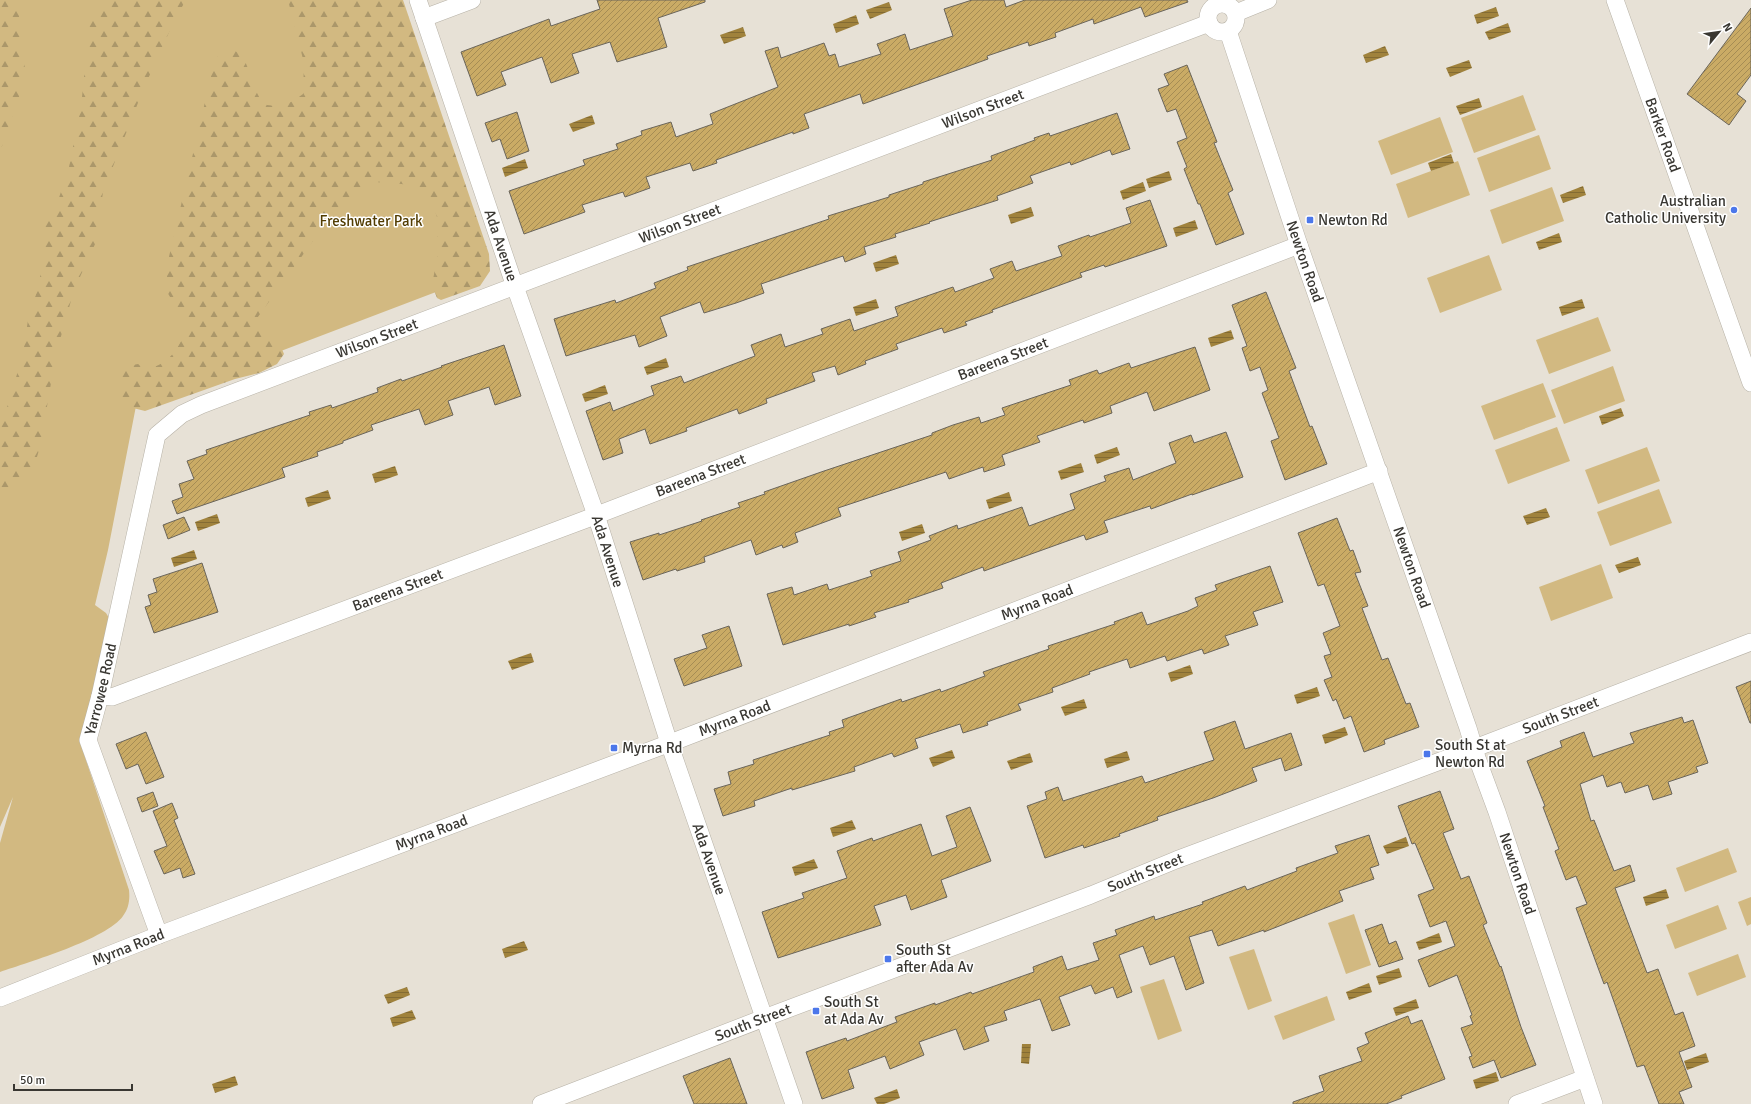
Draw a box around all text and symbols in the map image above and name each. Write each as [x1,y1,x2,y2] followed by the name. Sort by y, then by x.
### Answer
[1699,12,1739,52] north arrow
[1720,21,1735,34] text: N
[939,85,1026,132] street label: Wilson Street
[1641,95,1684,175] street label: Barker Road
[1605,192,1726,227] place label: Australian Catholic University
[636,200,723,247] street label: Wilson Street
[1729,205,1739,215] marker: Australian Catholic University
[480,207,521,284] street label: Ada Avenue
[1318,211,1388,229] place label: Newton Rd
[319,212,423,230] park label: Freshwater Park
[1305,215,1315,225] marker: Newton Rd
[1283,218,1327,305] street label: Newton Road
[333,315,420,362] street label: Wilson Street
[955,333,1051,384] street label: Bareena Street
[653,450,748,501] street label: Bareena Street
[588,513,628,590] street label: Ada Avenue
[1389,524,1434,611] street label: Newton Road
[350,565,445,615] street label: Bareena Street
[998,580,1076,624] street label: Myrna Road
[81,641,120,737] street label: Yarrowee Road
[1520,692,1601,738] street label: South Street
[696,696,773,740] street label: Myrna Road
[1435,736,1506,771] place label: South St at Newton Rd
[622,739,683,757] place label: Myrna Rd
[609,743,619,753] marker: Myrna Rd
[1422,749,1432,759] marker: South St at Newton Rd
[393,811,470,854] street label: Myrna Road
[688,821,730,897] street label: Ada Avenue
[1495,830,1539,917] street label: Newton Road
[1105,849,1186,896] street label: South Street
[90,925,167,970] street label: Myrna Road
[896,941,973,976] place label: South St after Ada Av
[883,954,893,964] marker: South St after Ada Av
[824,993,884,1028] place label: South St at Ada Av
[712,1000,793,1045] street label: South Street
[811,1006,821,1016] marker: South St at Ada Av
[14,1066,132,1092] scale bar
[20,1073,45,1088] text: 50 m

